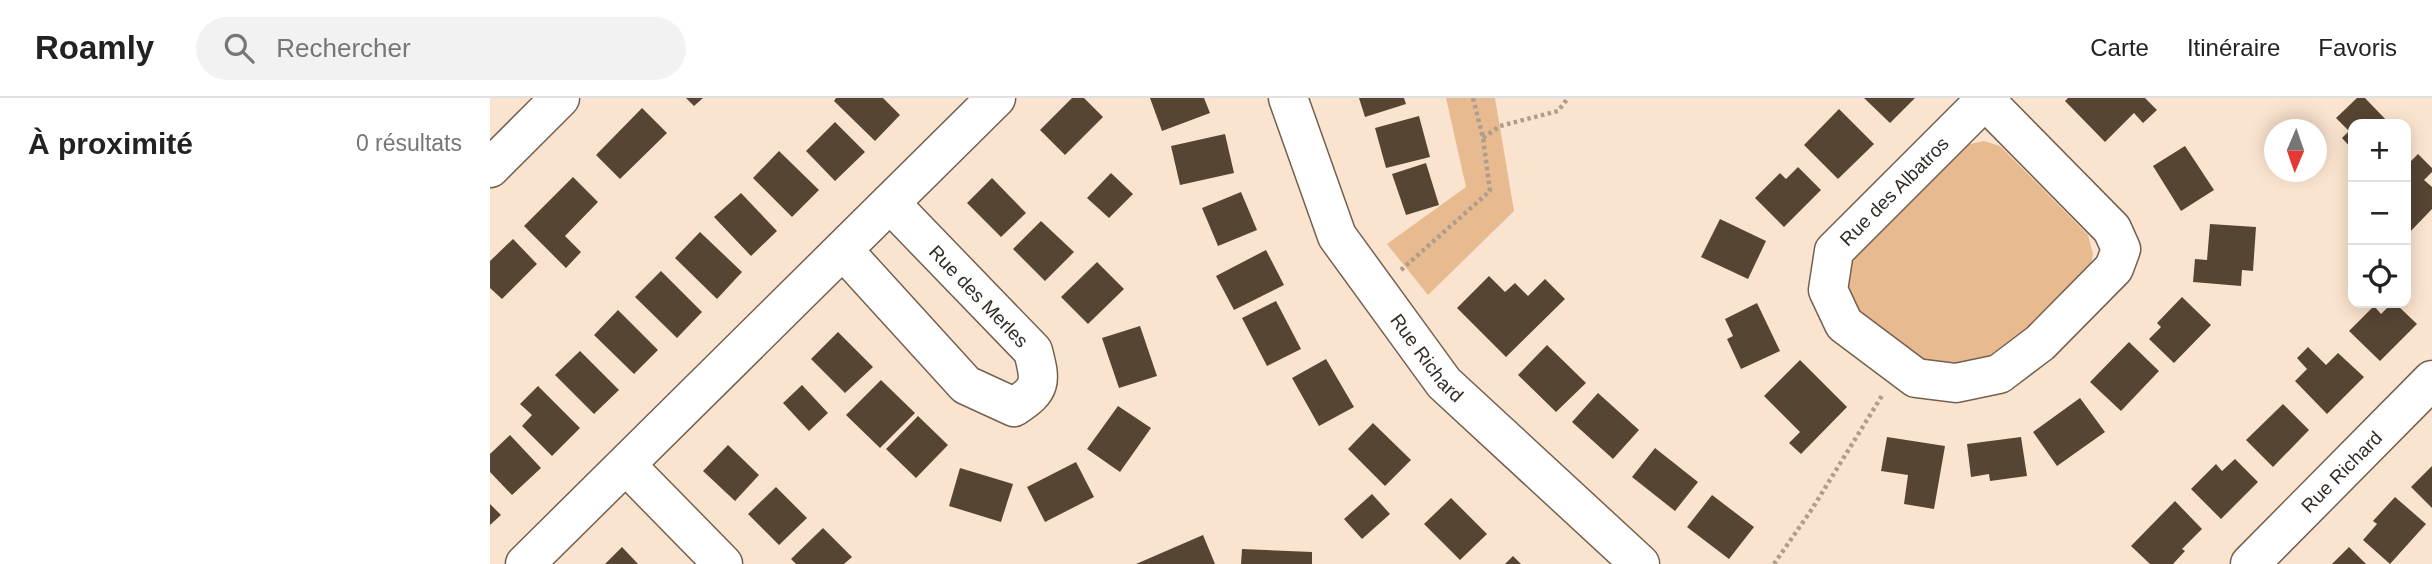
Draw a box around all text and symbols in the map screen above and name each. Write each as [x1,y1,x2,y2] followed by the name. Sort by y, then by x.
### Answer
[196,17,686,80] search box
[35,29,154,66] text: Roamly
[220,29,258,67] icon: search
[276,33,411,63] text: Rechercher
[2090,34,2149,61] text: Carte
[2187,34,2280,61] text: Itinéraire
[2318,34,2397,61] text: Favoris
[2264,119,2327,182] north arrow
[2348,119,2411,308] map controls
[2348,119,2411,182] button: +
[28,127,193,160] text: À proximité
[356,130,462,156] text: 0 résultats
[1836,133,1953,250] street label: Rue des Albatros
[2348,182,2411,245] button: −
[925,241,1032,351] street label: Rue des Merles
[2348,245,2411,308] button: locate
[1386,310,1467,406] street label: Rue Richard
[2297,427,2386,517] street label: Rue Richard

